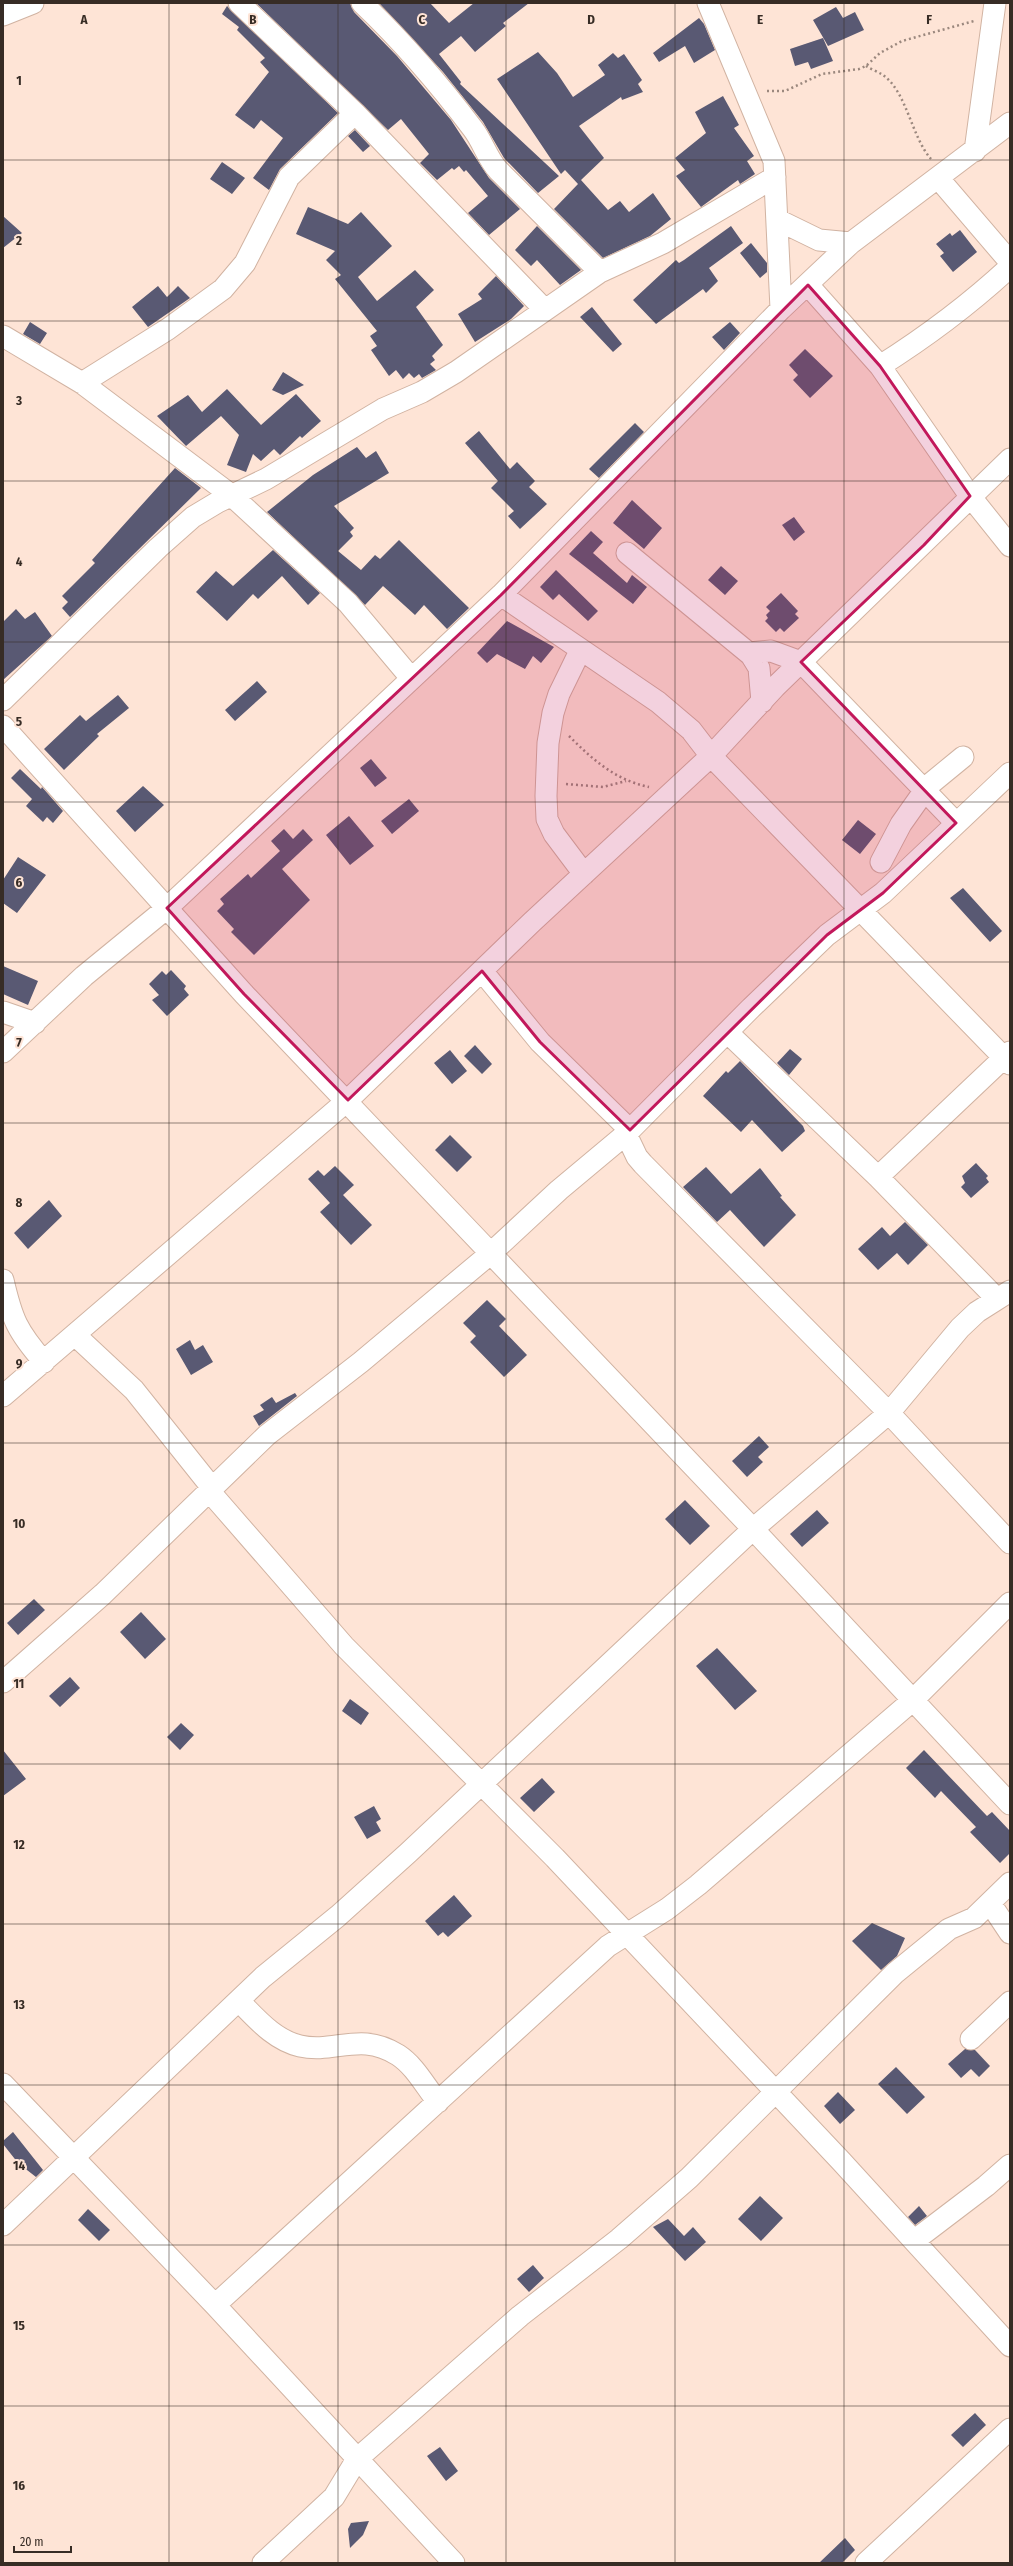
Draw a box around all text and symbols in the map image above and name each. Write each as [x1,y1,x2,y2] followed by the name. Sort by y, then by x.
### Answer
[79,12,88,27] text: A
[249,12,257,27] text: B
[419,12,426,27] text: C
[587,12,595,27] text: D
[757,12,763,27] text: E
[926,12,932,27] text: F
[16,73,22,88] text: 1
[15,233,22,248] text: 2
[15,393,22,408] text: 3
[16,554,23,569] text: 4
[16,714,22,729] text: 5
[16,875,23,890] text: 6
[16,1035,22,1050] text: 7
[16,1195,23,1210] text: 8
[16,1356,23,1371] text: 9
[13,1516,25,1531] text: 10
[14,1676,24,1691] text: 11
[13,1837,25,1852] text: 12
[13,1997,25,2012] text: 13
[13,2158,25,2173] text: 14
[13,2318,25,2333] text: 15
[13,2478,25,2493] text: 16
[14,2528,71,2554] scale bar
[20,2535,44,2549] text: 20 m

